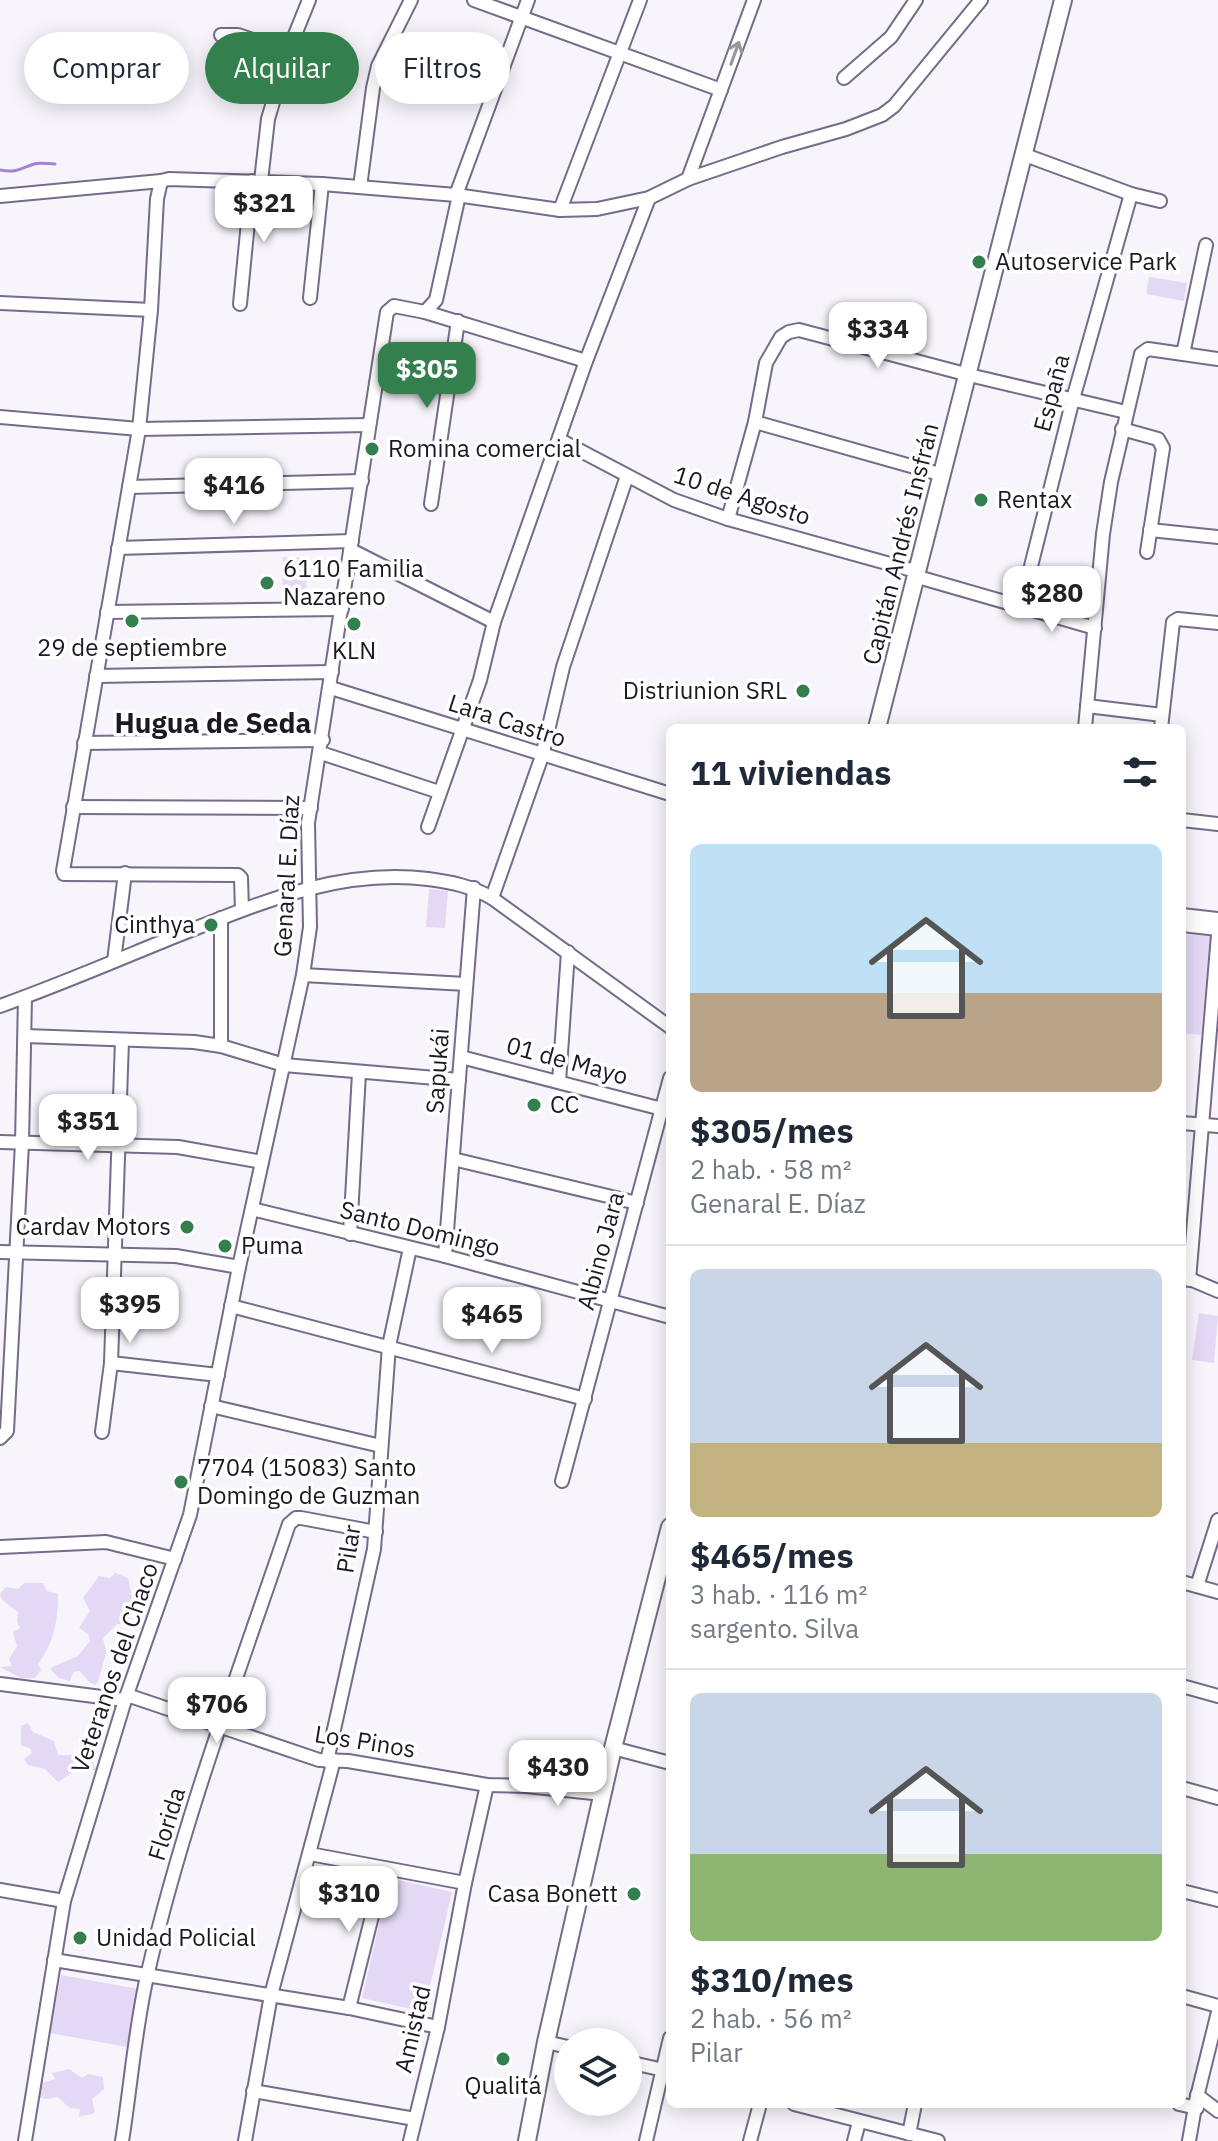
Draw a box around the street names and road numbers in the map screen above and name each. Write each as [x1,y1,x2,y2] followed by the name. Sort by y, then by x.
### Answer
[1025,350,1077,435] street label: España
[854,420,946,668] street label: Capitán Andrés Insfrán
[670,458,815,532] street label: 10 de Agosto
[444,686,570,754] street label: Lara Castro
[266,794,306,958] street label: Genaral E. Díaz
[418,1027,456,1115] street label: Sapukái
[503,1028,632,1092] street label: 01 de Mayo
[569,1188,631,1313] street label: Albino Jara
[337,1193,504,1263] street label: Santo Domingo
[328,1522,368,1575] street label: Pilar
[63,1558,165,1777] street label: Veteranos del Chaco
[312,1717,418,1765] street label: Los Pinos
[140,1783,192,1864] street label: Florida
[386,1982,438,2076] street label: Amistad

